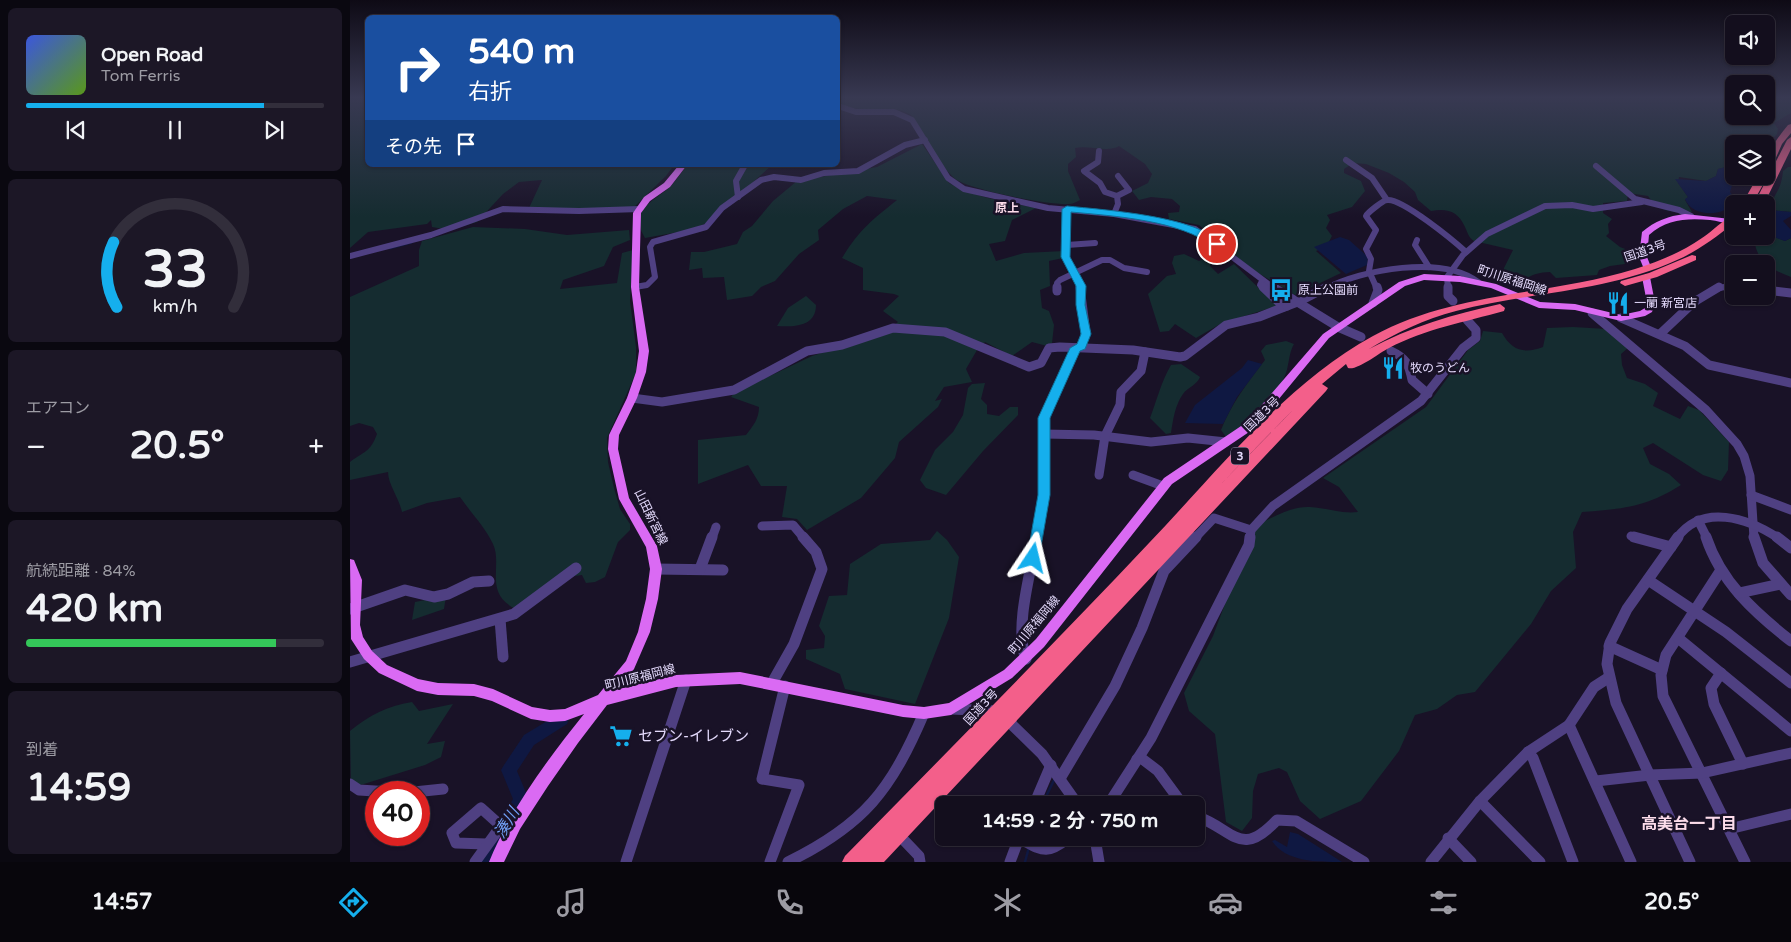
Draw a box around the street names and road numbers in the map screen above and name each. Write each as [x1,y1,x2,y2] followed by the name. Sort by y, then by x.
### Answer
[1622,237,1668,265] street label: 国道3号
[1476,262,1548,298] street label: 町川原福岡線
[1241,394,1283,434] street label: 国道3号
[1231,448,1249,464] road number: 3
[632,487,670,547] street label: 山田新宮線
[1005,593,1063,657] street label: 町川原福岡線
[603,661,677,693] street label: 町川原福岡線
[961,686,1001,728] street label: 国道3号

